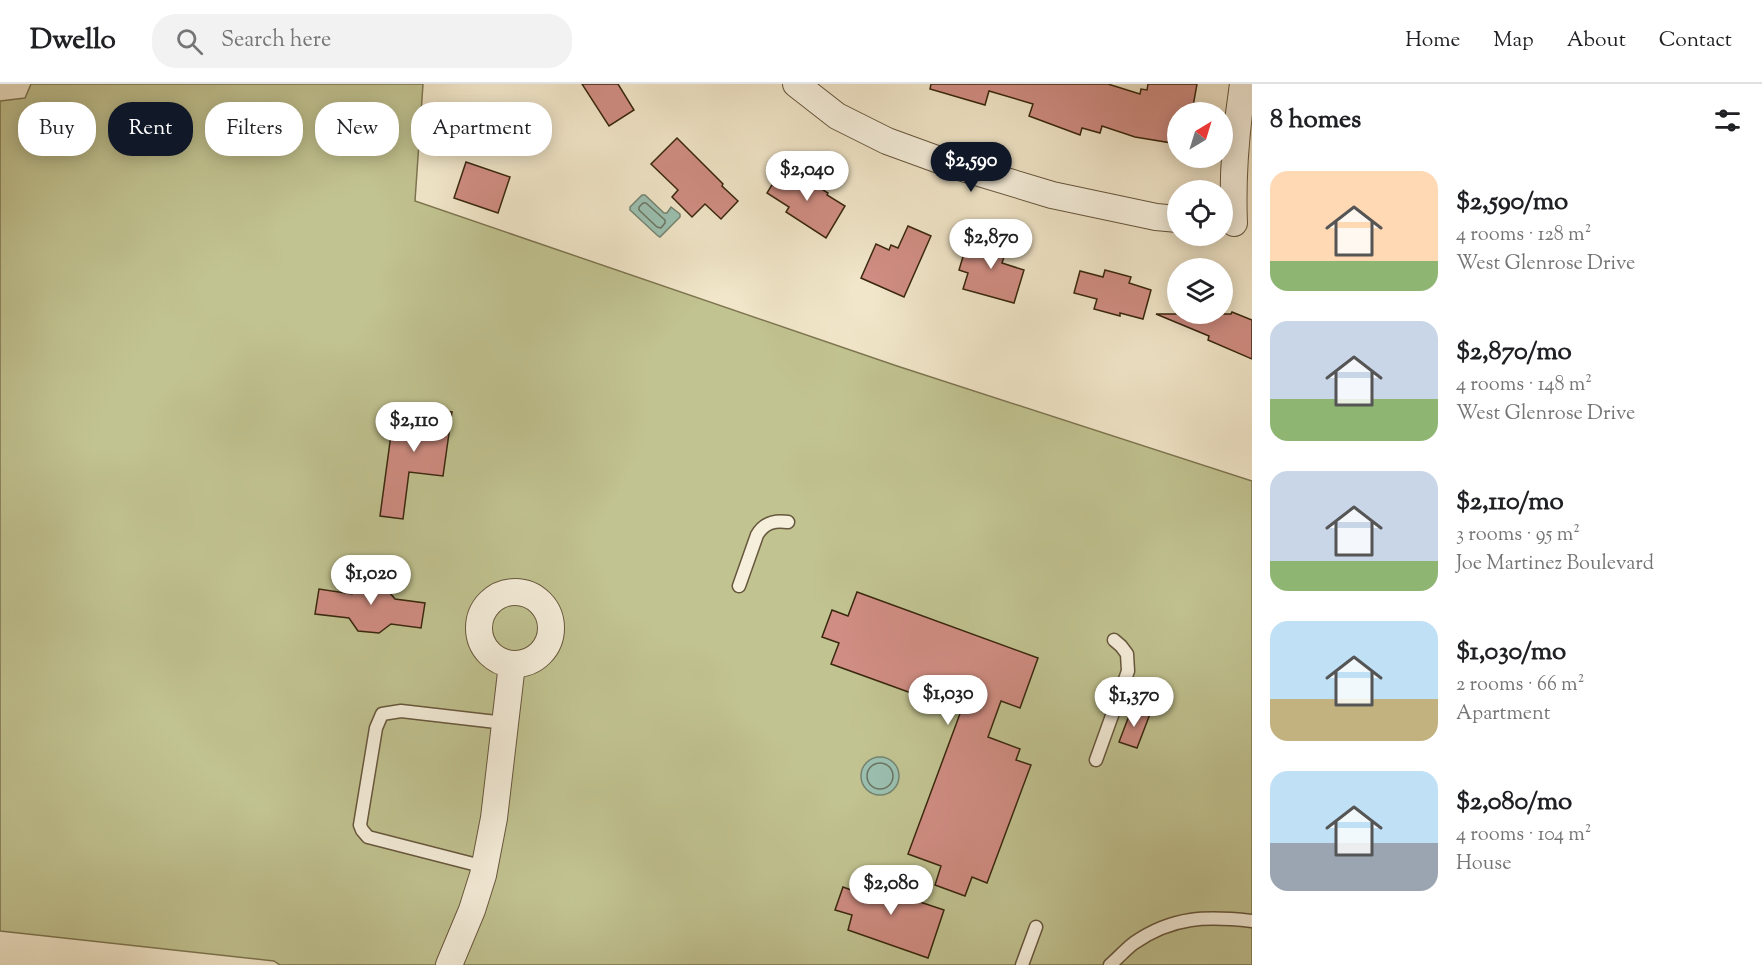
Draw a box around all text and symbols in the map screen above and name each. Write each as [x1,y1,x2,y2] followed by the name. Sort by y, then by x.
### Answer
[152,14,572,68] search box
[30,21,116,61] text: Dwello
[173,25,206,58] icon: search
[221,25,331,57] text: Search here
[1405,26,1460,56] text: Home
[1493,26,1534,56] text: Map
[1567,26,1626,56] text: About
[1659,26,1732,56] text: Contact
[18,102,96,156] chip: Buy
[108,102,193,156] chip: Rent
[205,102,303,156] chip: Filters
[315,102,399,156] chip: New
[411,102,552,156] chip: Apartment
[1167,102,1233,168] north arrow
[1167,102,1233,324] map controls
[1270,102,1361,139] text: 8 homes
[1711,104,1744,137] icon: filters
[922,142,1020,193] pin: $2,590
[945,147,997,176] text: $2,590
[758,151,856,202] pin: $2,040
[780,156,834,185] text: $2,040
[1167,180,1233,246] button: locate
[1456,184,1568,221] text: $2,590/mo
[1318,195,1390,267] icon: home
[942,219,1040,270] pin: $2,870
[1456,221,1591,250] text: 4 rooms · 128 m²
[963,224,1019,253] text: $2,870
[1456,250,1635,279] text: West Glenrose Drive
[1167,258,1233,324] button: layers
[1456,334,1572,371] text: $2,870/mo
[1318,345,1390,417] icon: home
[1456,371,1592,400] text: 4 rooms · 148 m²
[1456,400,1635,429] text: West Glenrose Drive
[365,402,463,453] pin: $2,110
[390,407,439,436] text: $2,110
[1456,484,1564,521] text: $2,110/mo
[1318,495,1390,567] icon: home
[1456,521,1580,550] text: 3 rooms · 95 m²
[1456,550,1654,579] text: Joe Martinez Boulevard
[322,555,420,606] pin: $1,020
[345,560,397,589] text: $1,020
[1456,634,1566,671] text: $1,030/mo
[1318,645,1390,717] icon: home
[1456,671,1584,700] text: 2 rooms · 66 m²
[899,675,997,726] pin: $1,030
[1085,677,1183,728] pin: $1,370
[923,680,973,709] text: $1,030
[1109,682,1159,711] text: $1,370
[1456,700,1551,729] text: Apartment
[1456,784,1572,821] text: $2,080/mo
[1318,795,1390,867] icon: home
[1456,821,1592,850] text: 4 rooms · 104 m²
[1456,850,1511,879] text: House
[842,865,940,916] pin: $2,080
[863,870,919,899] text: $2,080

